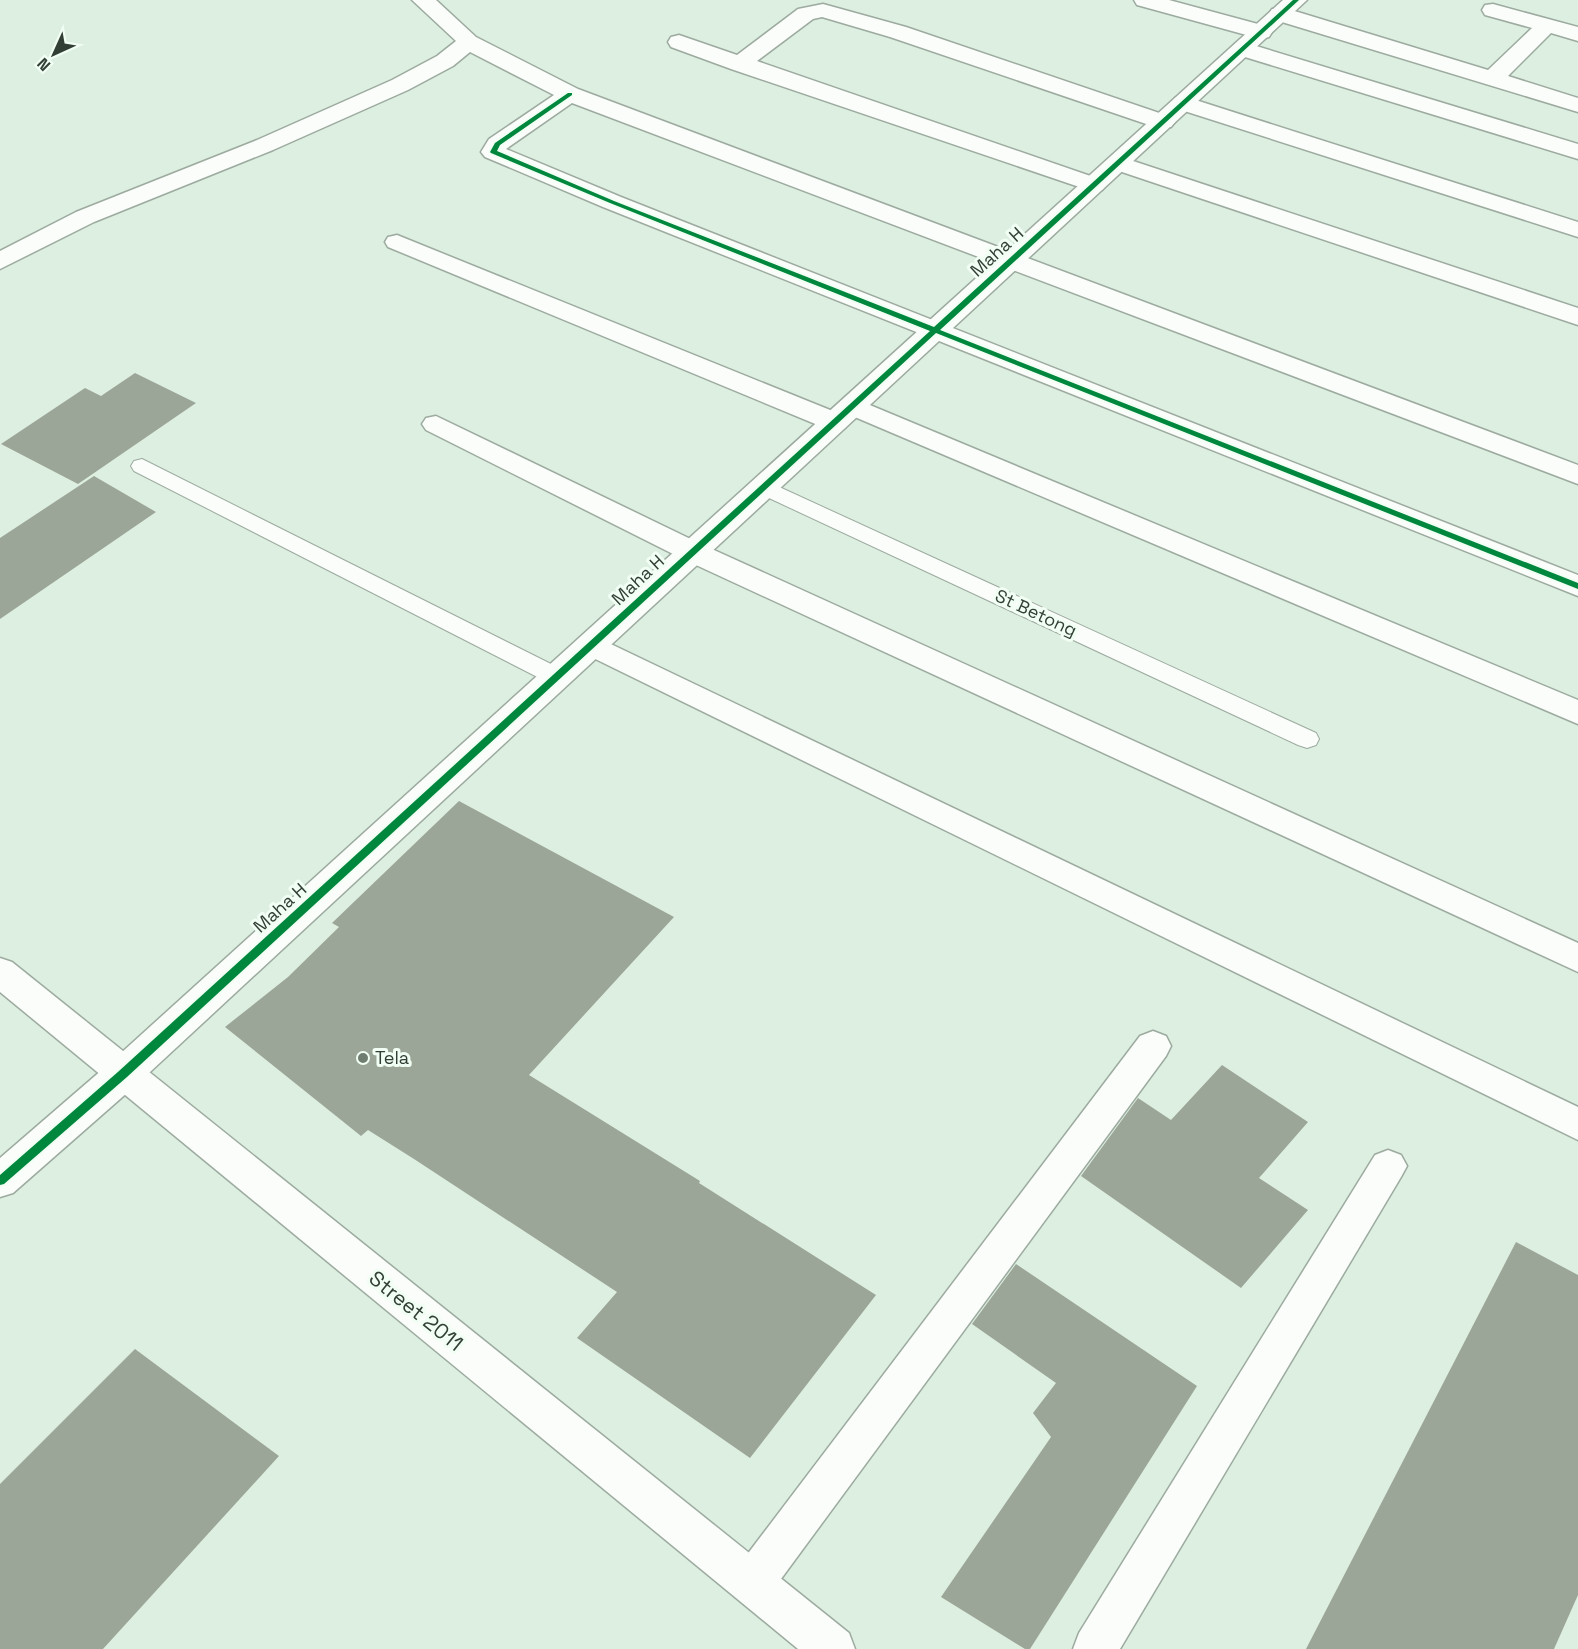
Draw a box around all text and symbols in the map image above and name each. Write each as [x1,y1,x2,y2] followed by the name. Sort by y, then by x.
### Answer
[24,24,84,84] north arrow
[33,53,55,75] text: N
[965,222,1028,282] street label: Maha H
[607,549,669,610] street label: Maha H
[992,584,1081,642] street label: St Betong
[248,878,311,938] street label: Maha H
[375,1046,409,1069] place label: Tela
[356,1051,370,1065] marker: Tela
[364,1264,469,1357] street label: Street 2011

